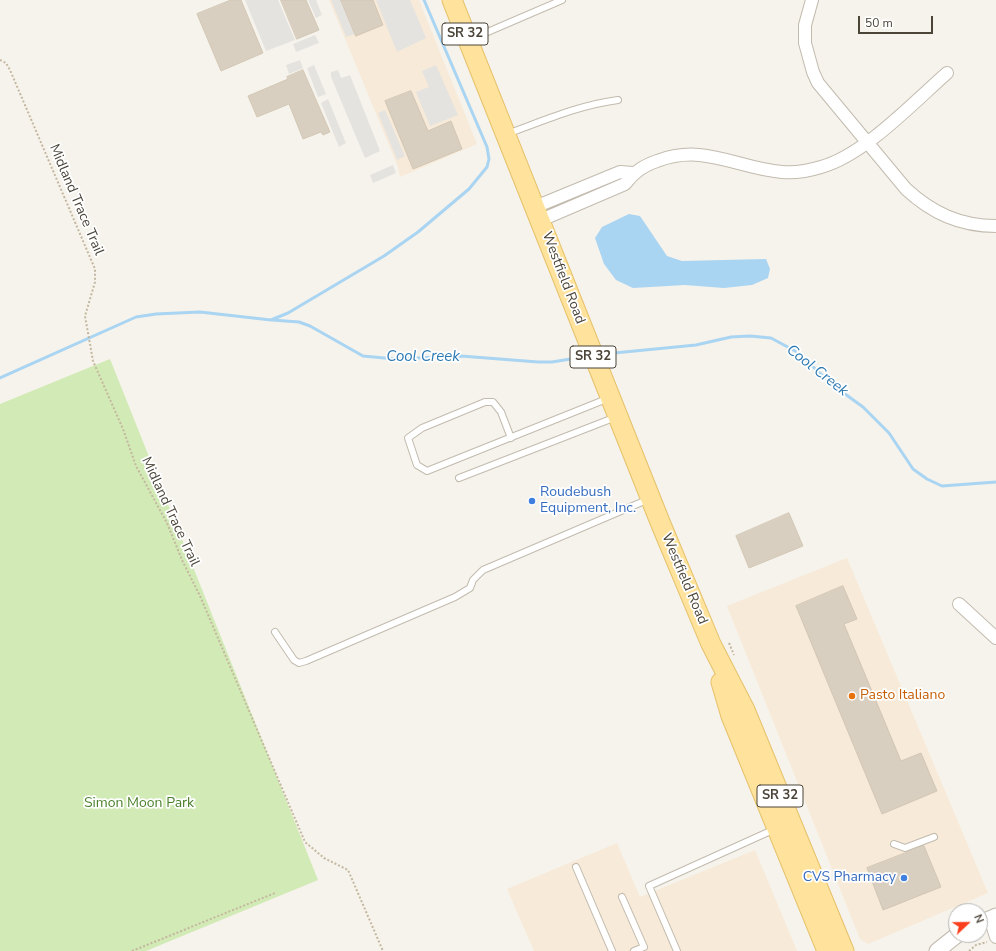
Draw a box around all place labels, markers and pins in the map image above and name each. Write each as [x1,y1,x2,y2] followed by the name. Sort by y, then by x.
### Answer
[540,485,636,518] place label: Roudebush Equipment, Inc.
[527,496,537,506] marker: Roudebush Equipment, Inc.
[860,688,945,704] place label: Pasto Italiano
[847,691,857,701] marker: Pasto Italiano
[803,870,896,886] place label: CVS Pharmacy
[899,873,909,883] marker: CVS Pharmacy

